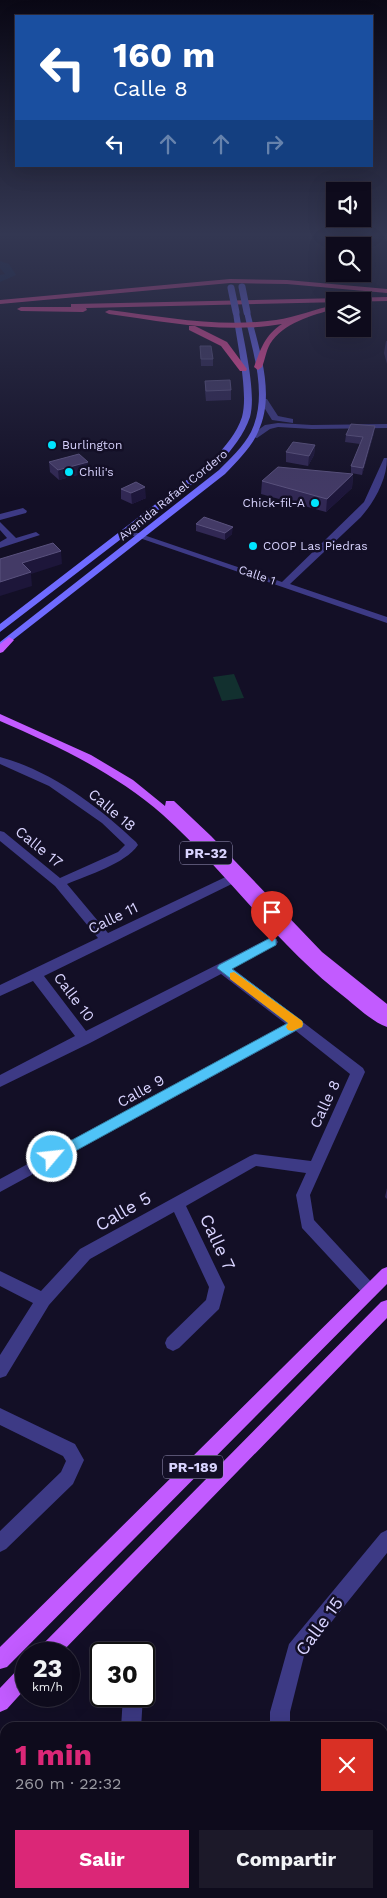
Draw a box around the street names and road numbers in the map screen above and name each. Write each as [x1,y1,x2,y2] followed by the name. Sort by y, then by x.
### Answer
[116,447,230,543] street label: Avenida Rafael Cordero
[237,562,277,588] street label: Calle 1
[85,785,139,835] street label: Calle 18
[12,822,66,872] street label: Calle 17
[180,841,232,864] road number: PR-32
[85,898,141,938] street label: Calle 11
[50,969,98,1025] street label: Calle 10
[114,1071,168,1111] street label: Calle 9
[306,1077,344,1131] street label: Calle 8
[92,1187,154,1235] street label: Calle 5
[196,1211,240,1273] street label: Calle 7
[163,1455,223,1478] road number: PR-189
[291,1593,347,1659] street label: Calle 15

